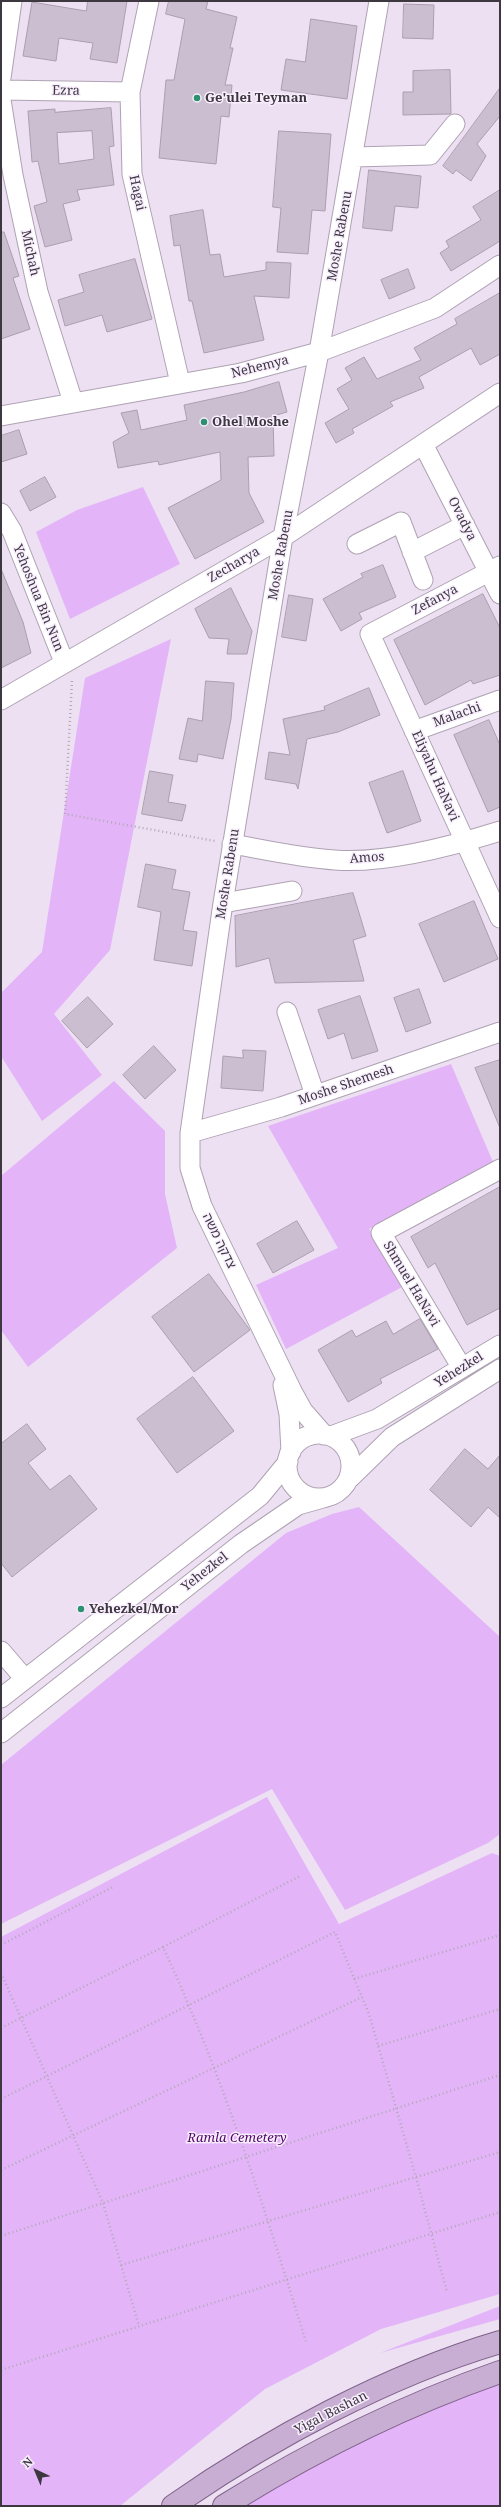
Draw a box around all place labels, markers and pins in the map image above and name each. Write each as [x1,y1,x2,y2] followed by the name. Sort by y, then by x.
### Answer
[205,90,307,106] place label: Ge'ulei Teyman
[192,93,202,103] marker: Ge'ulei Teyman
[212,414,289,430] place label: Ohel Moshe
[199,417,209,427] marker: Ohel Moshe
[89,1601,178,1617] place label: Yehezkel/Mor
[76,1604,86,1614] marker: Yehezkel/Mor

